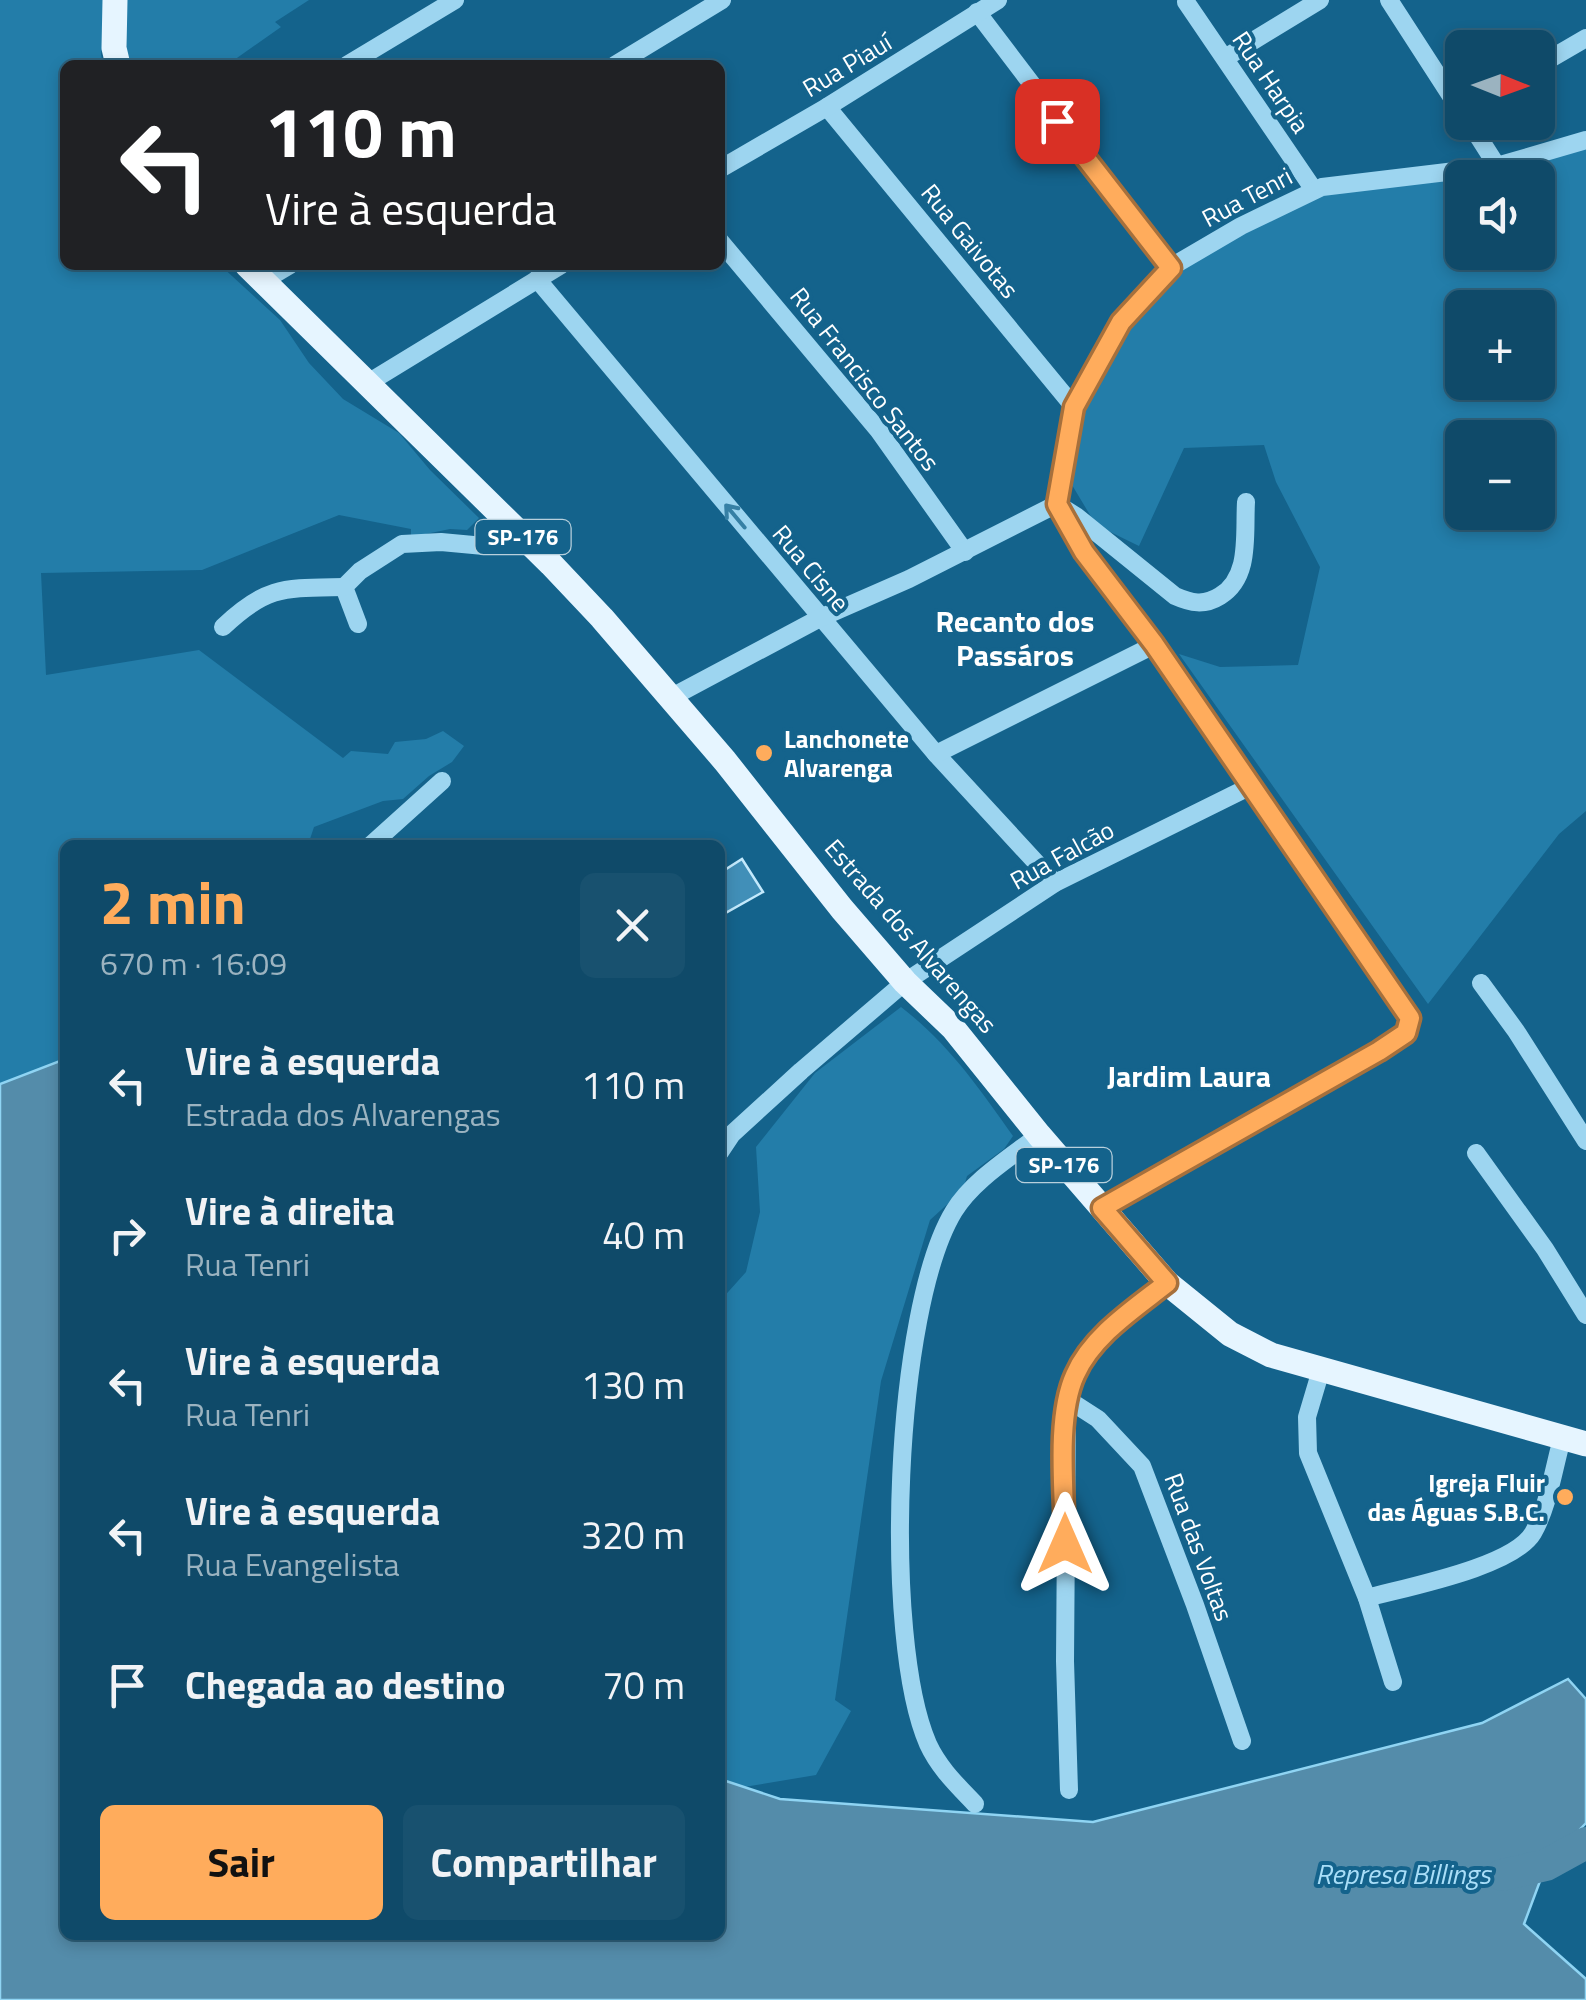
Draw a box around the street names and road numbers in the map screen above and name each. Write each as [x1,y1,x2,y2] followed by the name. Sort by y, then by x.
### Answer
[795,23,900,107] street label: Rua Piauí
[1223,23,1319,141] street label: Rua Harpia
[1195,157,1299,237] street label: Rua Tenri
[912,175,1028,307] street label: Rua Gaivotas
[781,279,949,479] street label: Rua Francisco Santos
[763,516,859,620] street label: Rua Cisne
[476,520,570,554] road number: SP-176
[1003,811,1121,899] street label: Rua Falcão
[816,830,1006,1042] street label: Estrada dos Alvarengas
[1016,1148,1112,1182] road number: SP-176
[1155,1468,1243,1626] street label: Rua das Voltas

